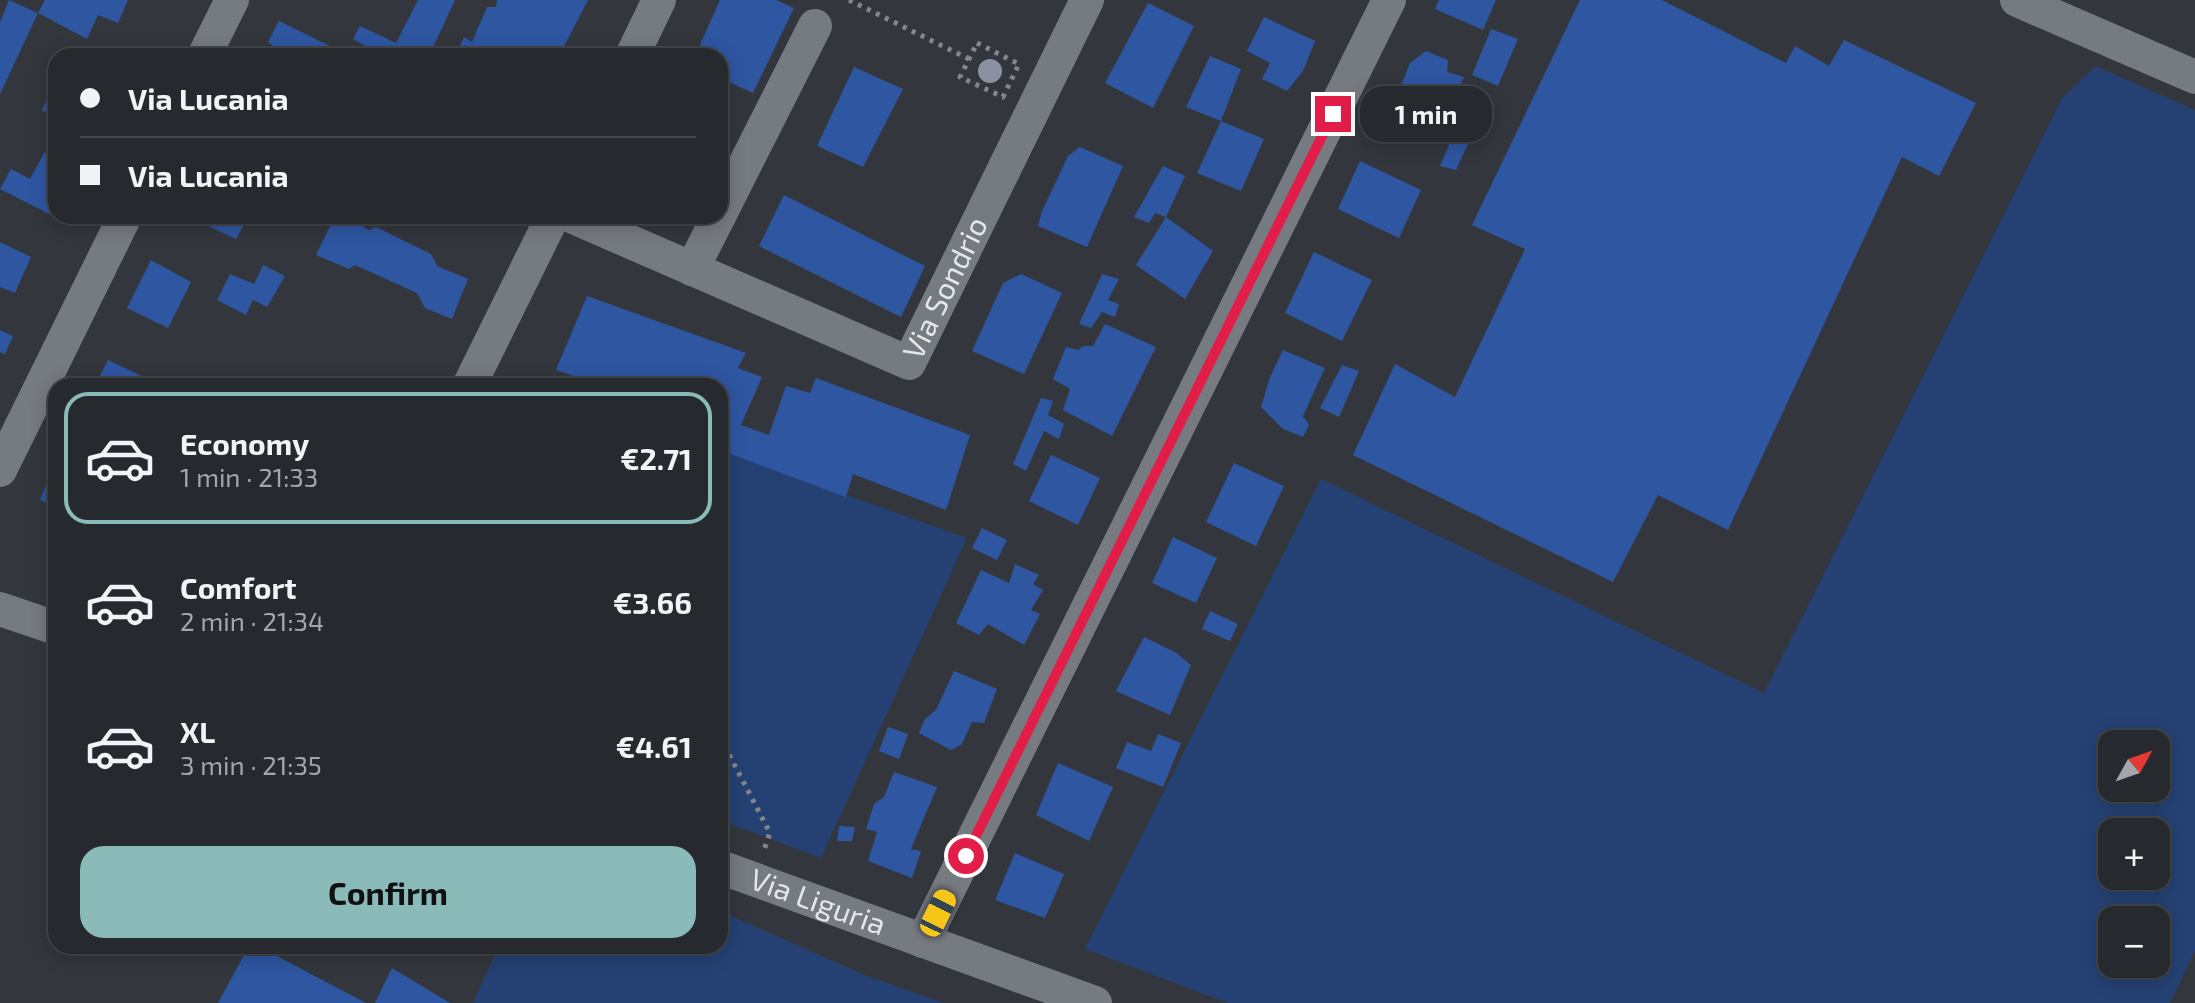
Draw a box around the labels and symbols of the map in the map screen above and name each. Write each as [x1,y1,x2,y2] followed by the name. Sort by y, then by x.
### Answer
[1361,86,1493,142] callout: 1 min
[1315,96,1351,132] route end
[894,210,994,364] street label: Via Sondrio
[2098,730,2170,802] north arrow
[948,838,984,874] route start
[746,860,891,942] street label: Via Liguria
[917,886,959,940] car

